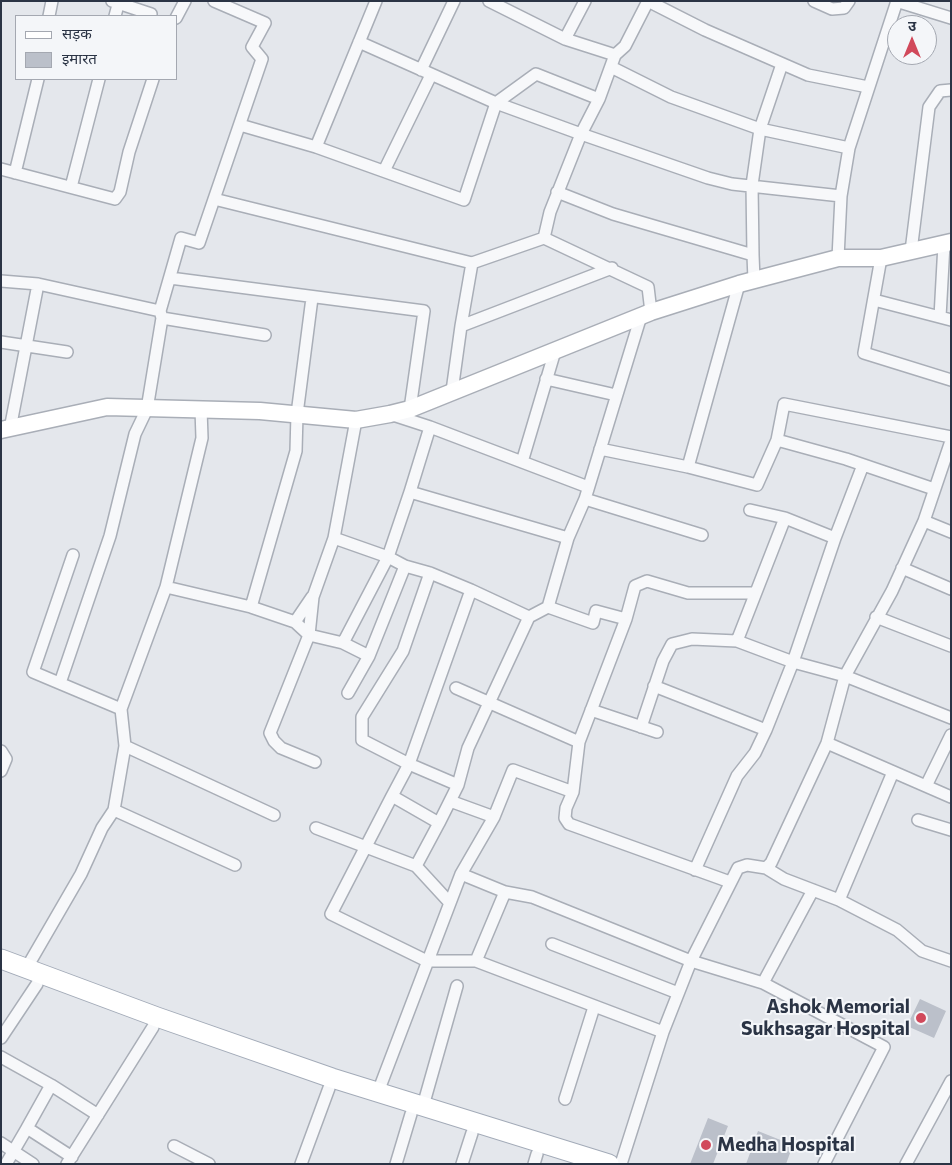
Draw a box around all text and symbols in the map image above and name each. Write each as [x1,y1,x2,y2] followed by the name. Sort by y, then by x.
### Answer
[15,15,178,80] legend
[887,15,937,65] north arrow
[908,17,916,34] text: उ
[62,24,92,42] text: सड़क
[62,49,97,67] text: इमारत
[741,996,910,1040] place label: Ashok Memorial Sukhsagar Hospital
[914,1011,928,1025] marker: Ashok Memorial Sukhsagar Hospital
[717,1134,855,1156] place label: Medha Hospital
[699,1138,713,1152] marker: Medha Hospital

